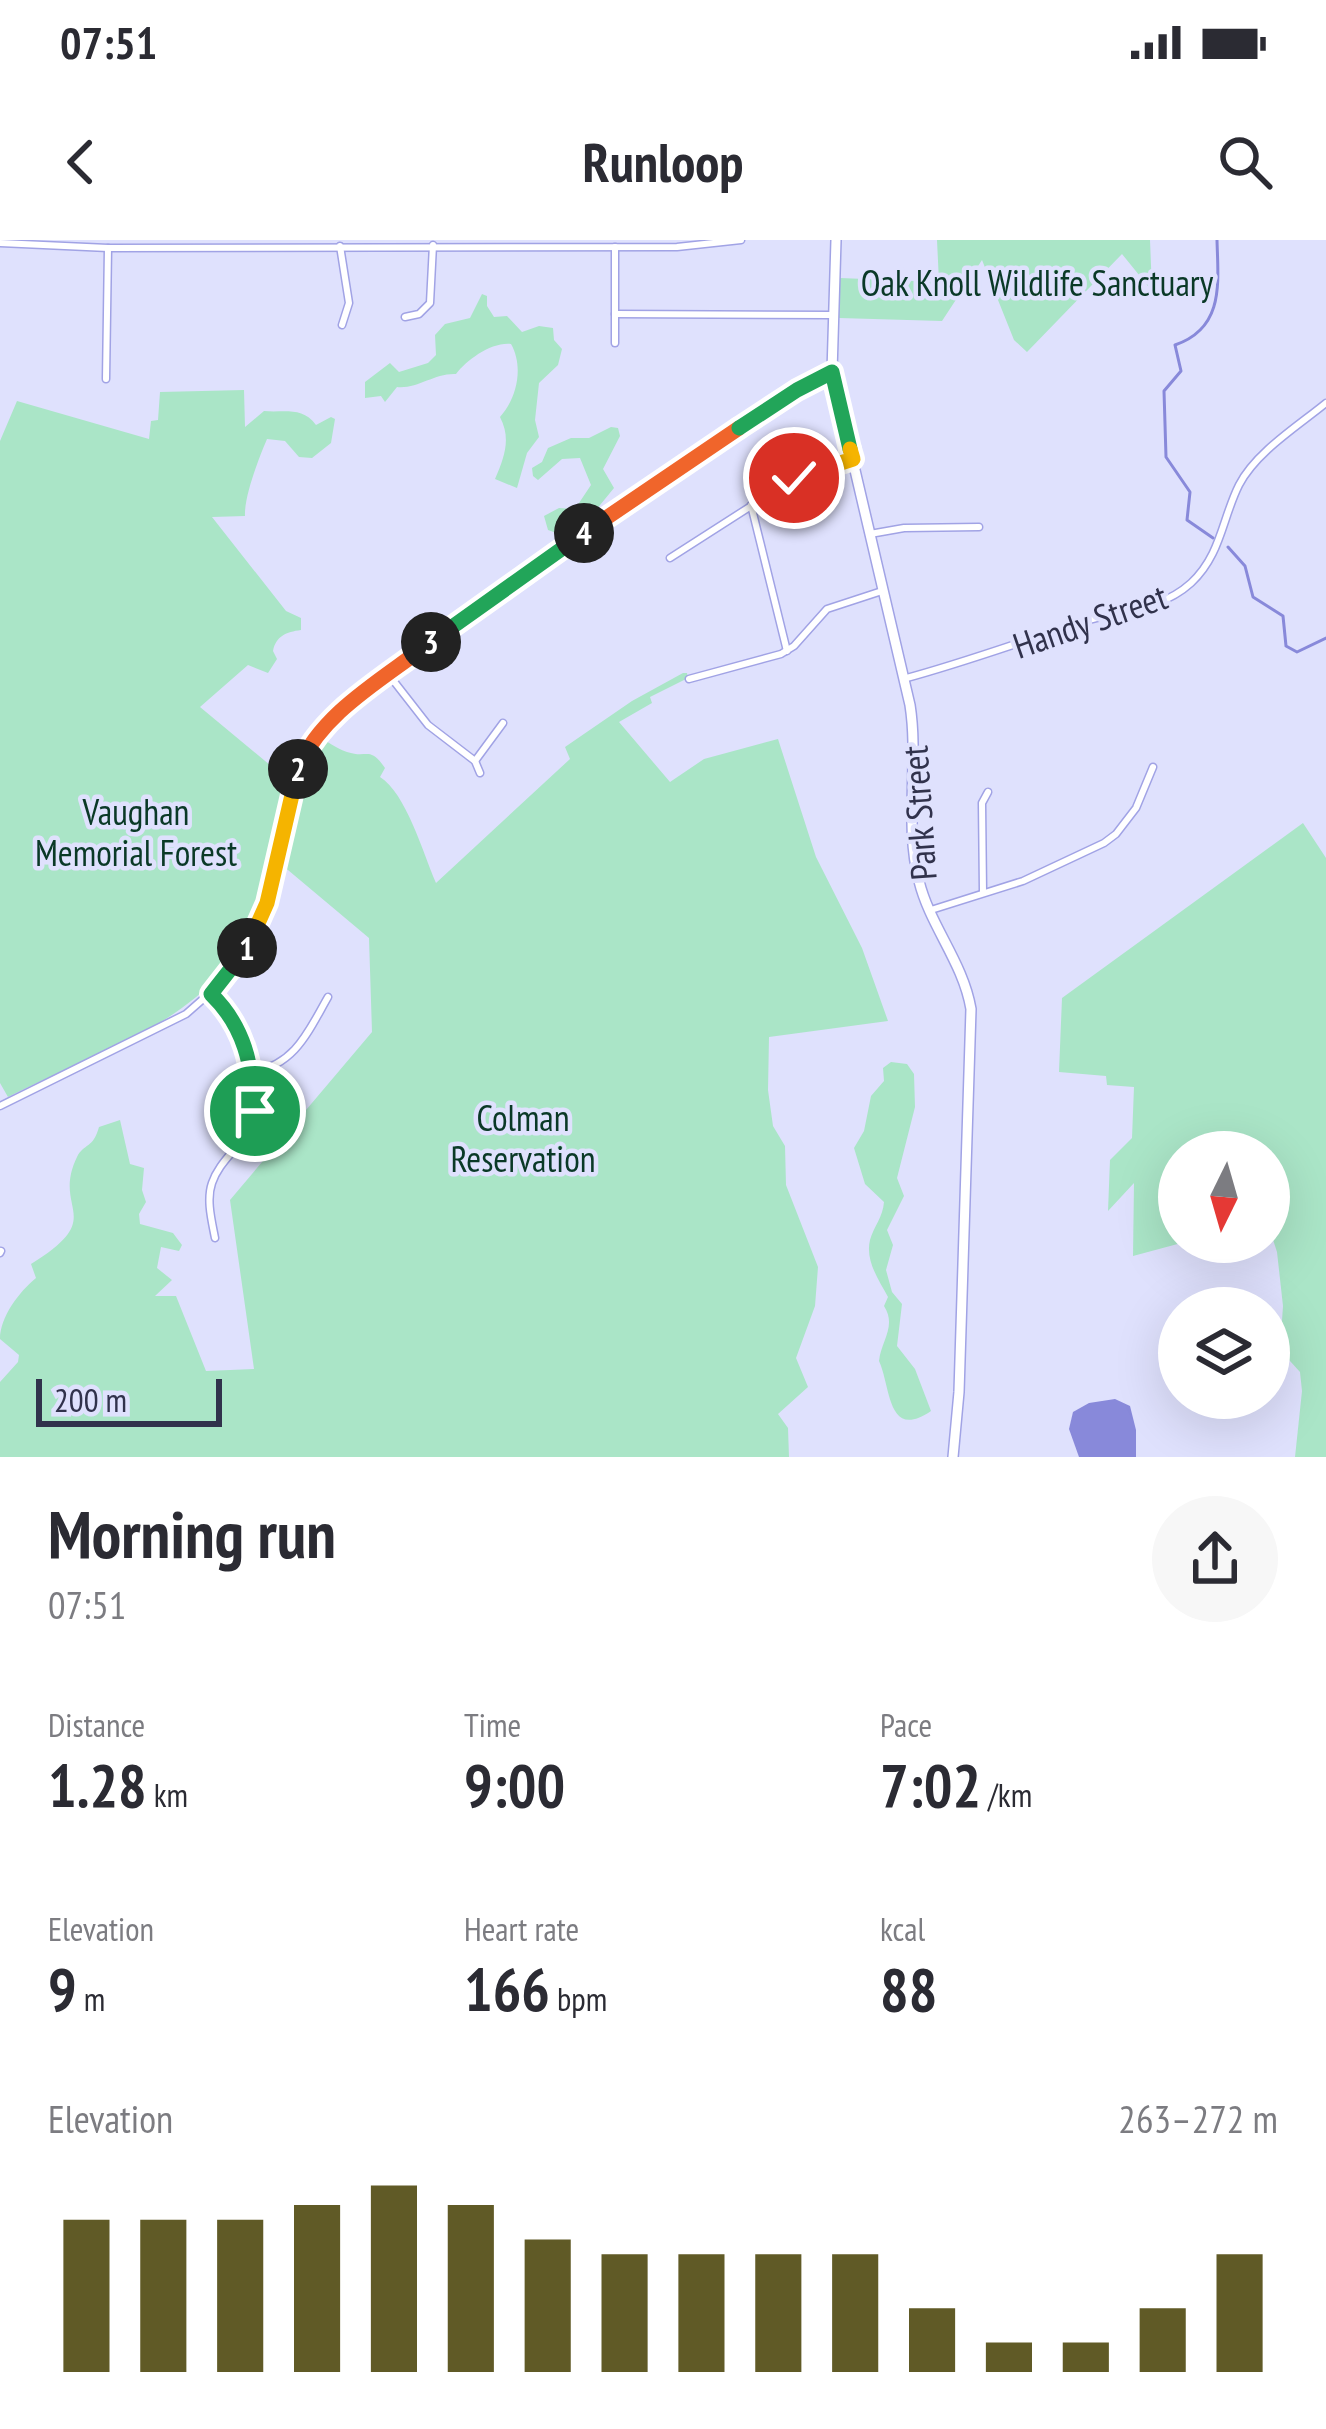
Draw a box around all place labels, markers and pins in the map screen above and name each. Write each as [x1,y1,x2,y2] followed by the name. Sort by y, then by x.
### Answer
[743,427,845,529] pin
[554,503,614,563] pin: 4
[401,612,461,672] pin: 3
[268,739,328,799] pin: 2
[217,918,277,978] pin: 1
[204,1060,306,1162] pin

